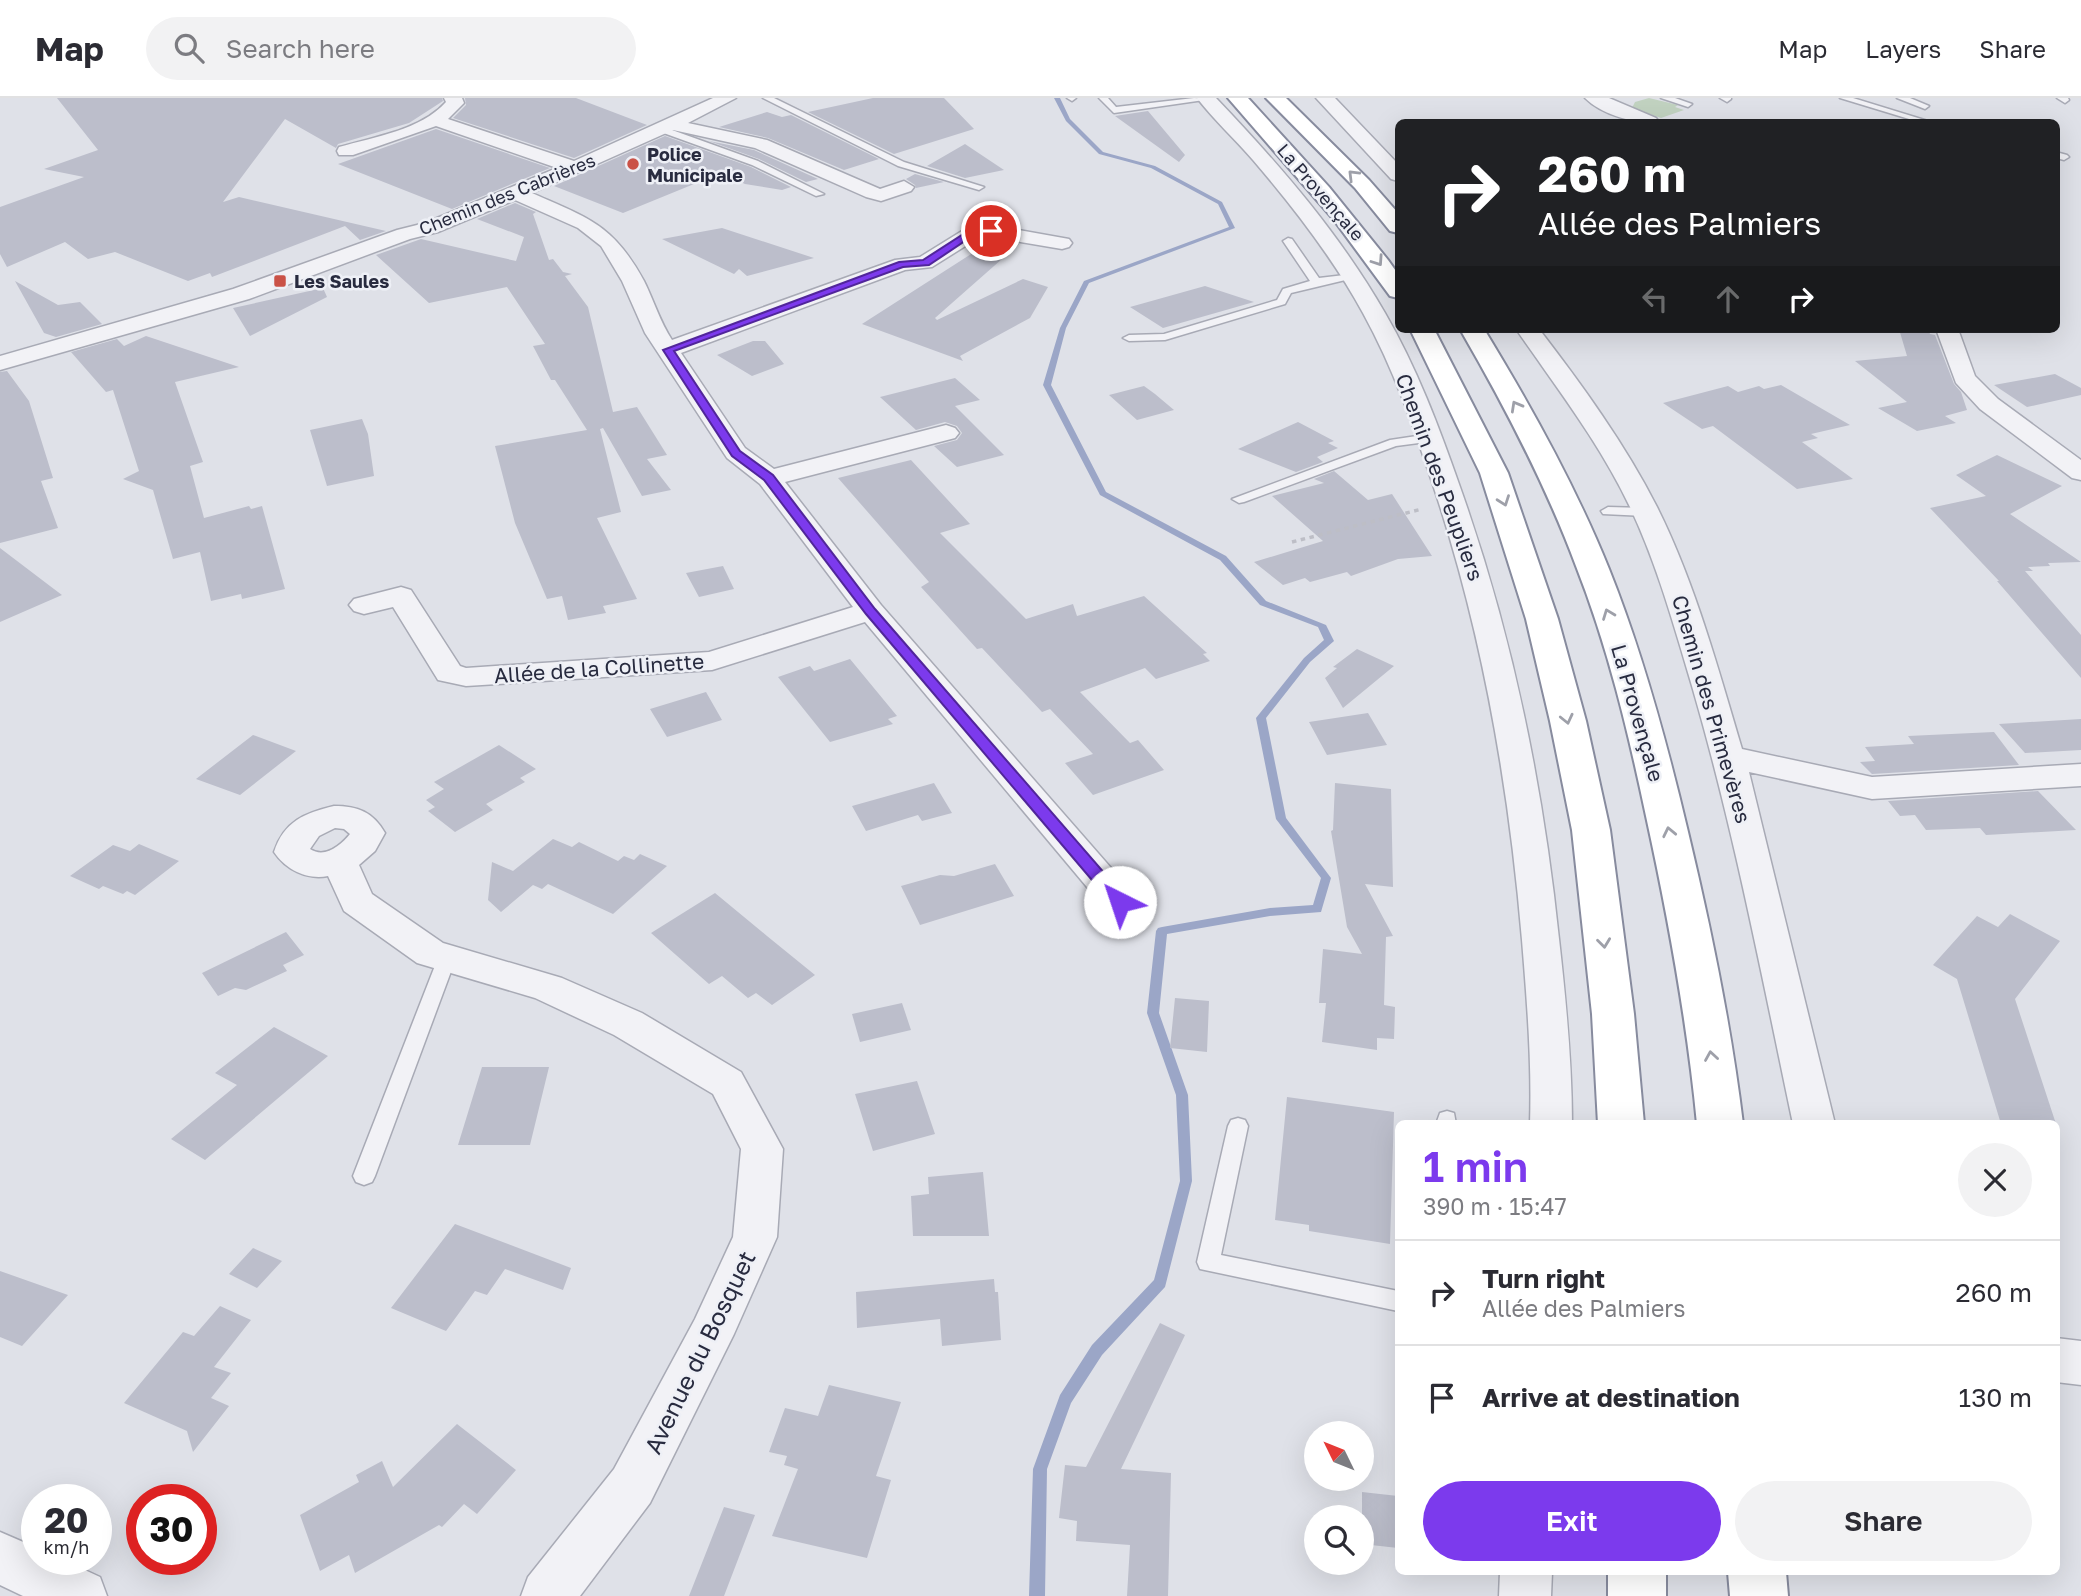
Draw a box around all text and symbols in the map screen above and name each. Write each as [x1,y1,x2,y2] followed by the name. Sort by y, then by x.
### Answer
[146,17,636,80] search box
[35,29,104,68] text: Map
[170,29,208,67] icon: search
[226,33,375,64] text: Search here
[1778,34,1827,63] text: Map
[1865,34,1941,63] text: Layers
[1979,34,2046,63] text: Share
[1273,139,1369,245] street label: La Provençale
[647,143,743,186] place label: Police Municipale
[1538,144,1686,203] text: 260 m
[1423,147,1514,238] icon: right
[416,149,598,239] street label: Chemin des Cabrières
[625,156,641,172] marker: Police Municipale
[1348,170,1361,183] one-way arrow
[961,201,1021,261] pin
[1538,204,1821,242] text: Allée des Palmiers
[972,212,1010,250] icon: arrive
[1369,253,1382,266] one-way arrow
[294,270,389,292] place label: Les Saules
[272,273,288,289] marker: Les Saules
[1636,280,1674,318] icon: left
[1709,280,1747,318] icon: ahead
[1782,280,1820,318] icon: right
[1390,370,1490,584] street label: Chemin des Peupliers
[1511,400,1524,413] one-way arrow
[1496,494,1510,506] one-way arrow
[1667,592,1757,826] street label: Chemin des Primevères
[1602,608,1616,620] one-way arrow
[1606,641,1670,785] street label: La Provençale
[493,648,705,688] street label: Allée de la Collinette
[1559,713,1574,725] one-way arrow
[1663,826,1678,838] one-way arrow
[1083,865,1157,939] position arrow
[1597,938,1612,949] one-way arrow
[1703,1050,1718,1062] one-way arrow
[1423,1141,1528,1191] text: 1 min
[1958,1143,2032,1217] button: close
[1423,1192,1567,1220] text: 390 m · 15:47
[637,1246,761,1458] street label: Avenue du Bosquet
[1482,1263,1605,1294] text: Turn right
[1423,1274,1461,1312] icon: right
[1956,1277,2032,1308] text: 260 m
[1482,1294,1686,1322] text: Allée des Palmiers
[1423,1379,1461,1417] icon: arrive
[1482,1382,1740,1413] text: Arrive at destination
[1959,1382,2032,1413] text: 130 m
[1304,1421,1374,1491] north arrow
[1304,1421,1374,1575] map controls
[1423,1481,1721,1561] button: Exit
[1735,1481,2032,1561] button: Share
[126,1484,217,1575] speed limit sign: 30
[44,1499,89,1541] text: 20
[1304,1505,1374,1575] button: search
[44,1536,89,1558] text: km/h

